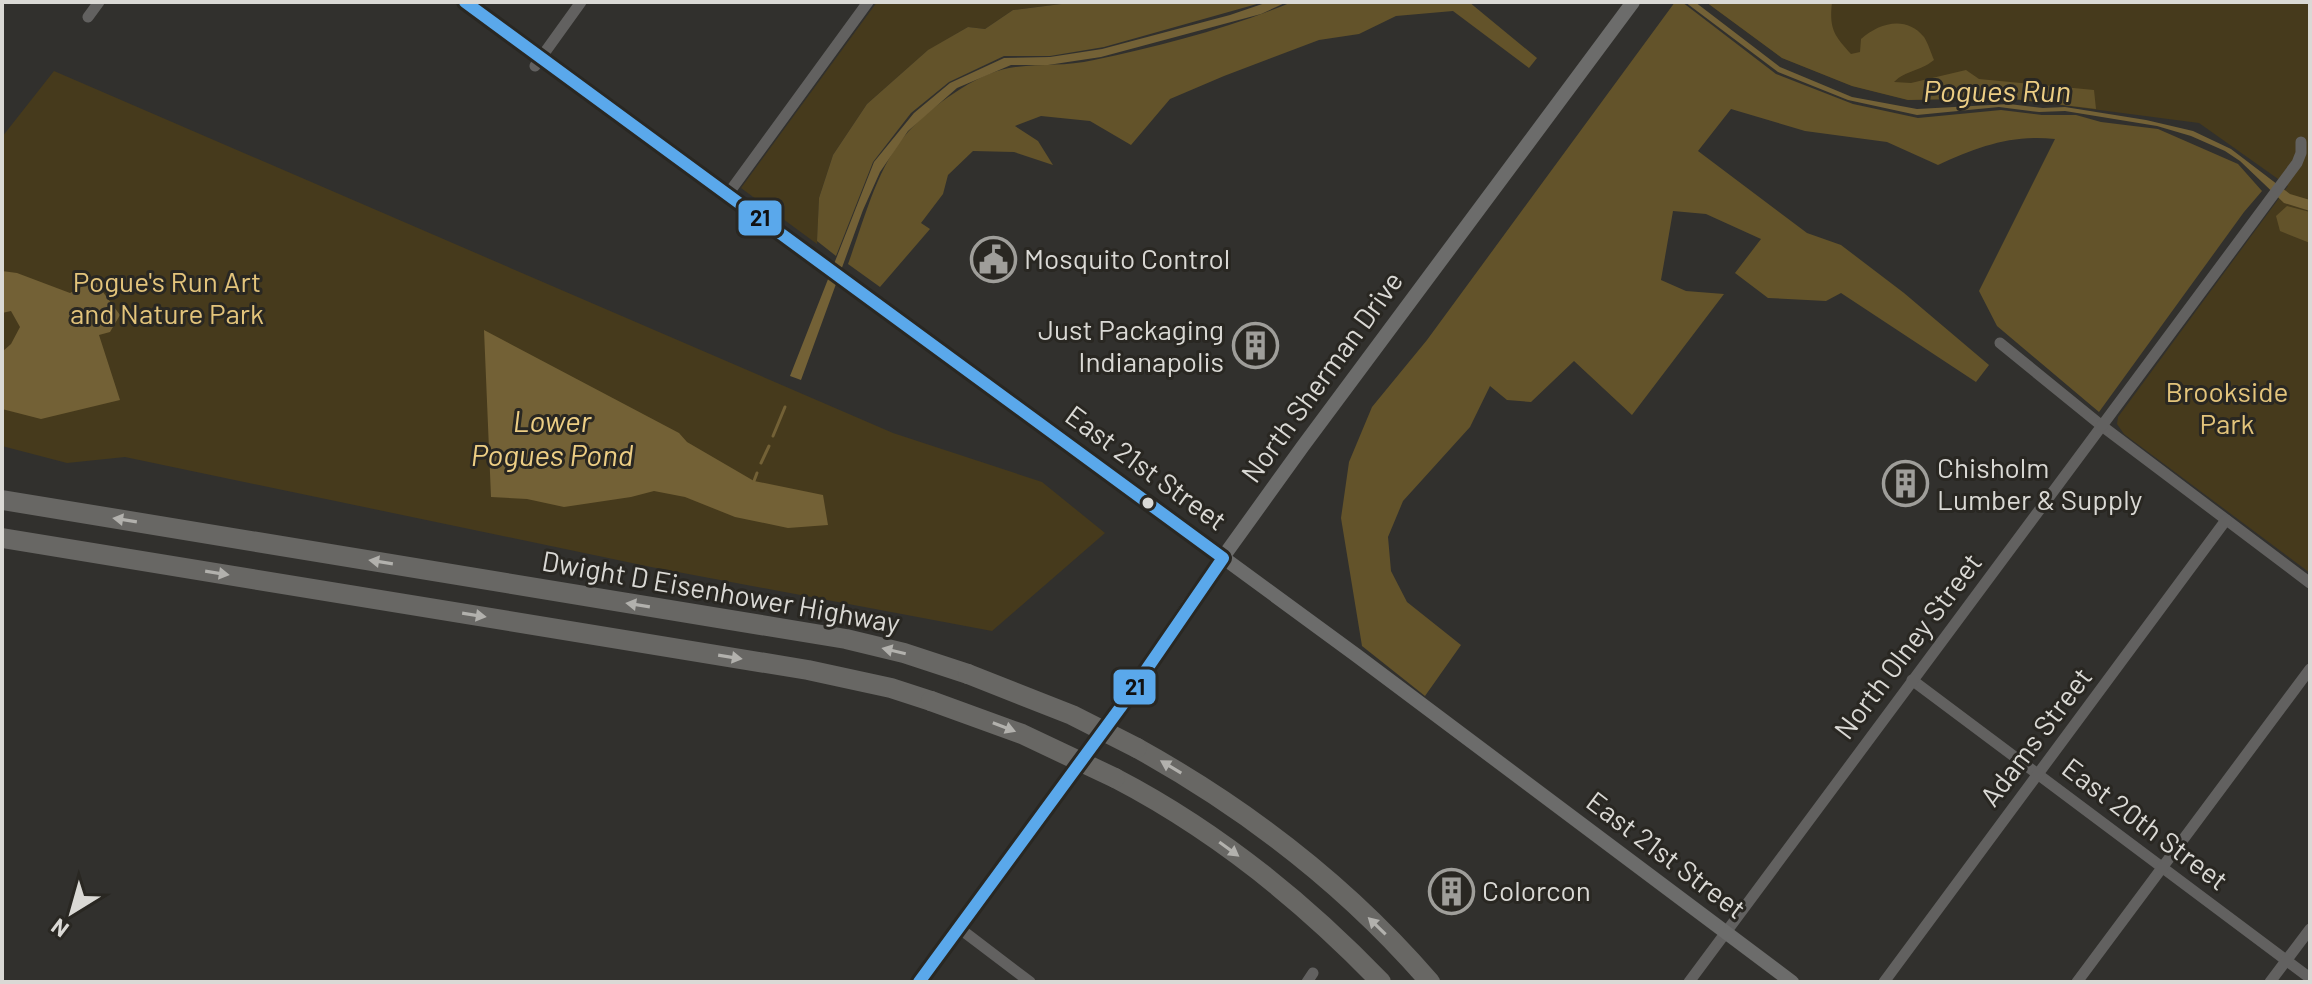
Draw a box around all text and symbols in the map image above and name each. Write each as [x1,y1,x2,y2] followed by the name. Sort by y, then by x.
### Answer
[1923,72,2071,108] water label: Pogues Run
[737,199,783,237] line badge: 21
[750,204,770,230] text: 21
[969,235,1017,283] public building icon: Mosquito Control
[1024,241,1230,275] place label: Mosquito Control
[70,264,264,330] park label: Pogue's Run Art and Nature Park
[1233,264,1409,489] street label: North Sherman Drive
[1038,312,1224,378] place label: Just Packaging Indianapolis
[1231,322,1279,370] building icon: Just Packaging Indianapolis
[2166,374,2288,440] park label: Brookside Park
[1060,397,1234,537] street label: East 21st Street
[471,402,633,472] water label: Lower Pogues Pond
[1937,450,2143,516] place label: Chisholm Lumber & Supply
[1882,460,1930,508] building icon: Chisholm Lumber & Supply
[1140,495,1156,511] unlabelled marker
[112,513,137,526] one-way arrow
[539,543,903,639] street label: Dwight D Eisenhower Highway
[1826,546,1988,745] street label: North Olney Street
[369,556,394,568] one-way arrow
[205,567,230,580] one-way arrow
[625,598,650,611] one-way arrow
[461,610,486,622] one-way arrow
[881,644,906,656] one-way arrow
[718,652,743,664] one-way arrow
[1972,660,2098,812] street label: Adams Street
[1112,668,1157,706] line badge: 21
[1125,673,1145,699] text: 21
[992,721,1016,734] one-way arrow
[2056,750,2235,897] street label: East 20th Street
[1160,760,1182,774] one-way arrow
[1580,783,1753,925] street label: East 21st Street
[1218,841,1239,856] one-way arrow
[1427,867,1475,915] building icon: Colorcon
[32,872,112,952] north arrow
[1482,873,1591,907] place label: Colorcon
[46,914,73,944] text: N
[1368,917,1387,935] one-way arrow

